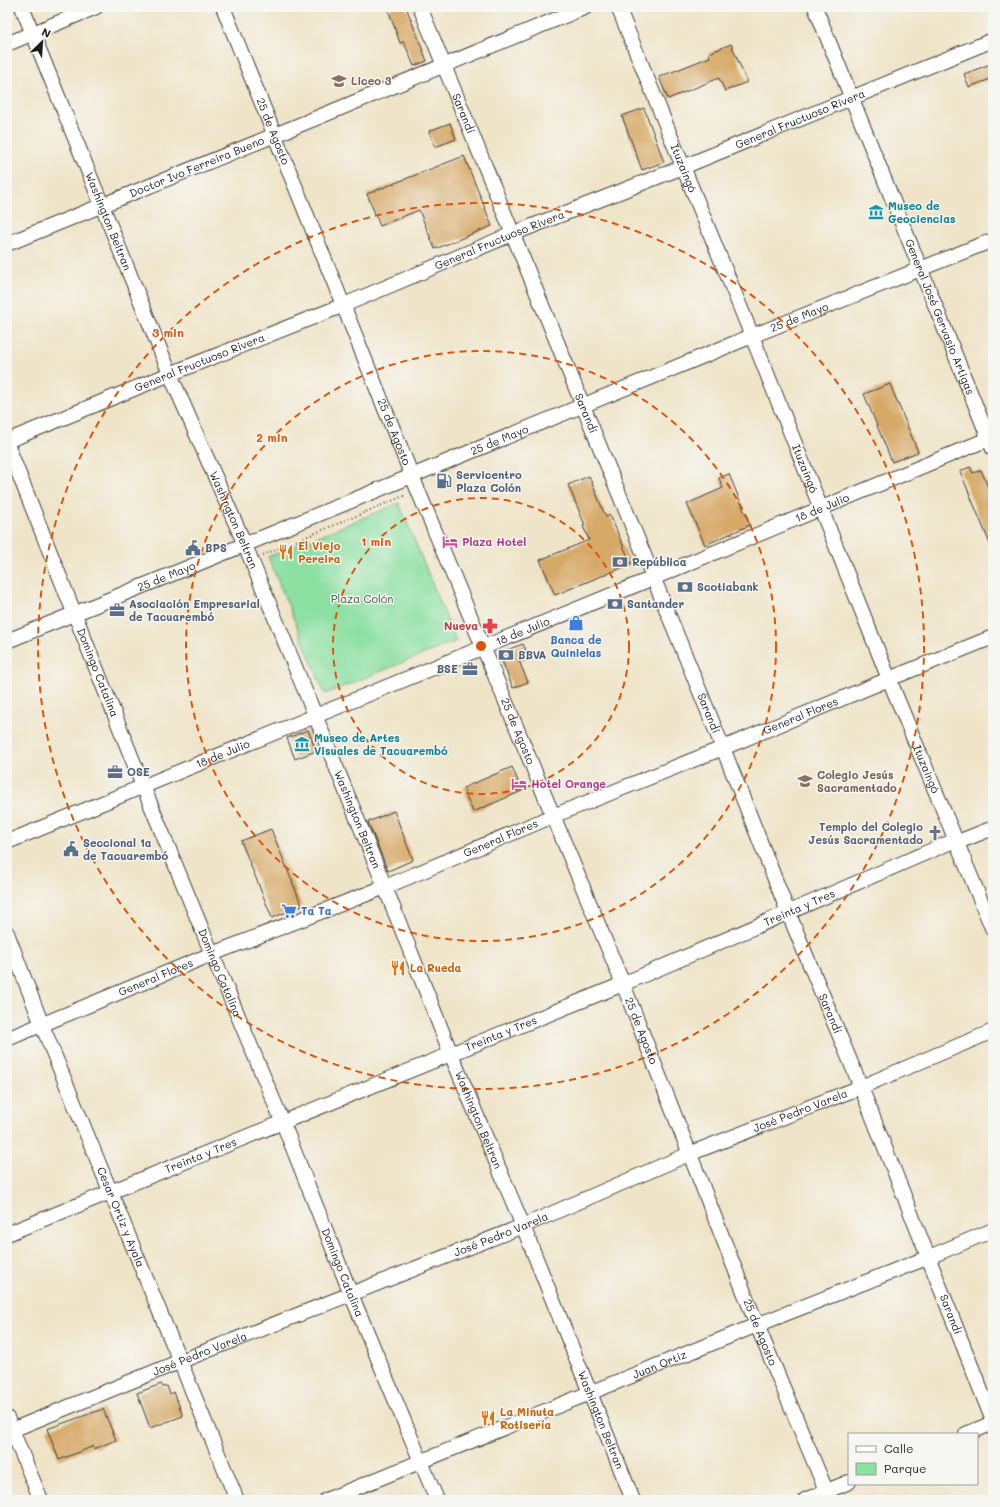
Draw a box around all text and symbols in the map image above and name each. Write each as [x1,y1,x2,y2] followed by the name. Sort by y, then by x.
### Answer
[22,22,62,62] north arrow
[39,24,53,41] text: N
[330,72,348,90] school or university icon: Liceo 3
[351,73,392,88] place label: Liceo 3
[733,85,867,152] street label: General Fructuoso Rivera
[449,91,479,136] street label: Sarandí
[253,96,294,167] street label: 25 de Agosto
[127,132,267,200] street label: Doctor Ivo Ferreira Bueno
[668,141,701,195] street label: Ituzaingó
[82,170,135,272] street label: Washington Beltran
[888,198,956,226] place label: Museo de Geociencias
[867,203,885,221] museum icon: Museo de Geociencias
[432,206,567,273] street label: General Fructuoso Rivera
[902,236,978,397] street label: General José Gervasio Artigas
[768,298,831,335] street label: 25 de Mayo
[152,324,184,340] text: 3 min
[132,329,267,395] street label: General Fructuoso Rivera
[572,391,602,435] street label: Sarandí
[374,396,415,468] street label: 25 de Agosto
[468,421,531,458] street label: 25 de Mayo
[256,429,288,445] text: 2 min
[789,442,822,495] street label: Ituzaingó
[456,467,522,495] place label: Servicentro Plaza Colón
[207,469,262,571] street label: Washington Beltran
[435,472,453,490] fuel station icon: Servicentro Plaza Colón
[793,489,852,525] street label: 18 de Julio
[361,533,391,549] text: 1 min
[441,533,459,551] hotel icon: Plaza Hotel
[462,534,526,549] place label: Plaza Hotel
[298,538,341,566] place label: El Viejo Pereira
[184,539,202,557] public building icon: BPS
[205,540,227,555] place label: BPS
[277,543,295,561] restaurant icon: El Viejo Pereira
[611,553,629,571] bank icon: República
[632,554,687,569] place label: República
[135,557,198,594] street label: 25 de Mayo
[676,578,694,596] bank icon: Scotiabank
[697,579,759,594] place label: Scotiabank
[331,591,393,606] park label: Plaza Colón
[606,595,624,613] bank icon: Santander
[129,596,260,624] place label: Asociación Empresarial de Tacuarembó
[627,596,684,611] place label: Santander
[108,601,126,619] office icon: Asociación Empresarial de Tacuarembó
[493,613,552,649] street label: 18 de Julio
[567,614,585,632] shop icon: Banca de Quinielas
[481,617,499,635] pharmacy icon: Nueva
[444,618,478,633] place label: Nueva
[74,626,123,719] street label: Domingo Catalina
[550,632,602,660] place label: Banca de Quinielas
[474,639,488,653] centre of rings
[497,646,515,664] bank icon: BBVA
[518,647,546,662] place label: BBVA
[461,660,479,678] office icon: BSE
[437,661,458,676] place label: BSE
[694,691,724,735] street label: Sarandí
[761,693,840,737] street label: General Flores
[498,695,539,767] street label: 25 de Agosto
[314,730,448,758] place label: Museo de Artes Visuales de Tacuarembó
[193,735,252,771] street label: 18 de Julio
[293,735,311,753] museum icon: Museo de Artes Visuales de Tacuarembó
[910,742,944,796] street label: Ituzaingó
[106,763,124,781] office icon: OSE
[127,764,150,779] place label: OSE
[817,767,897,795] place label: Colegio Jesús Sacramentado
[331,768,385,871] street label: Washington Beltran
[796,772,814,790] school or university icon: Colegio Jesús Sacramentado
[510,775,528,793] hotel icon: Hotel Orange
[531,776,606,791] place label: Hotel Orange
[461,815,540,860] street label: General Flores
[808,819,923,847] place label: Templo del Colegio Jesús Sacramentado
[926,824,944,842] church icon: Templo del Colegio Jesús Sacramentado
[83,835,168,863] place label: Seccional 1a de Tacuarembó
[62,840,80,858] public building icon: Seccional 1a de Tacuarembó
[761,885,837,929] street label: Treinta y Tres
[280,902,298,920] supermarket icon: Ta Ta
[301,903,332,918] place label: Ta Ta
[195,926,246,1019] street label: Domingo Catalina
[116,955,195,999] street label: General Flores
[389,959,407,977] restaurant icon: La Rueda
[410,960,462,975] place label: La Rueda
[816,991,846,1036] street label: Sarandí
[622,995,662,1067] street label: 25 de Agosto
[463,1012,539,1054] street label: Treinta y Tres
[452,1068,506,1171] street label: Washington Beltran
[751,1085,850,1135] street label: José Pedro Varela
[162,1134,239,1176] street label: Treinta y Tres
[94,1164,149,1269] street label: Cesar Ortiz y Ayala
[451,1208,550,1260] street label: José Pedro Varela
[319,1226,368,1319] street label: Domingo Catalina
[937,1292,966,1336] street label: Sarandí
[740,1297,781,1368] street label: 25 de Agosto
[150,1328,249,1379] street label: José Pedro Varela
[630,1346,689,1382] street label: Juan Ortiz
[575,1368,628,1471] street label: Washington Beltran
[500,1404,554,1432] place label: La Minuta Rotisería
[479,1409,497,1427] restaurant icon: La Minuta Rotisería
[848,1433,978,1485] legend
[884,1440,914,1456] text: Calle
[884,1460,927,1476] text: Parque

